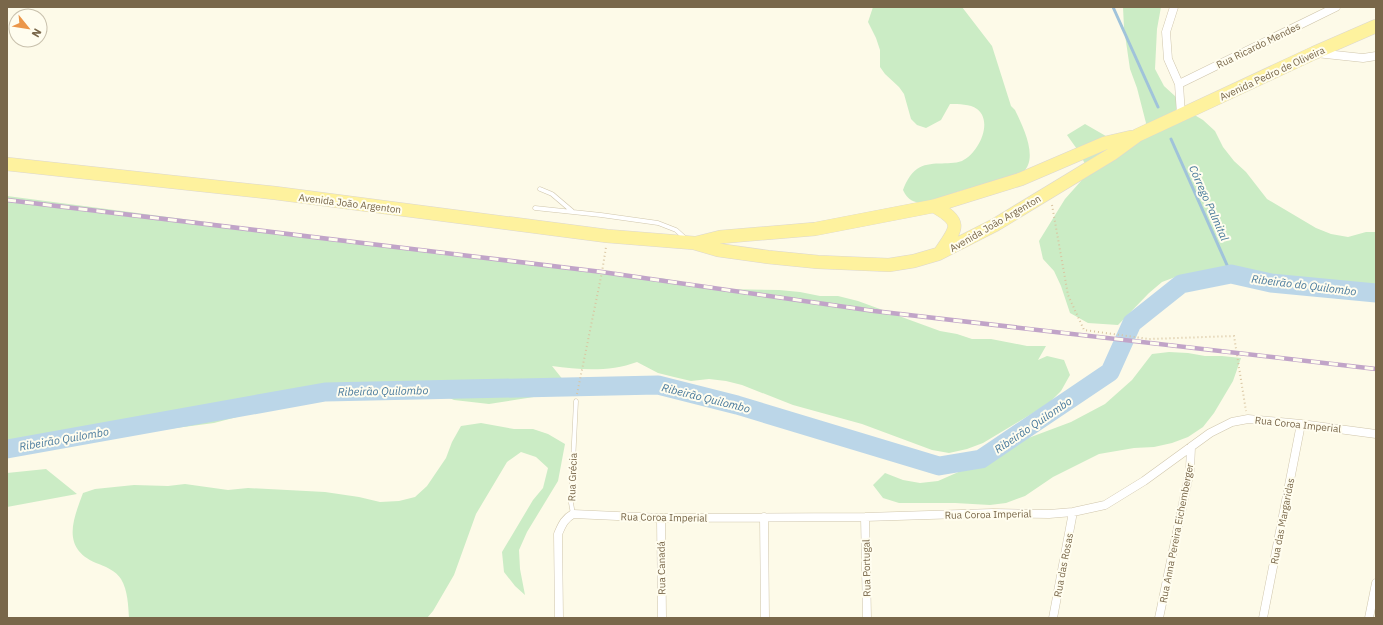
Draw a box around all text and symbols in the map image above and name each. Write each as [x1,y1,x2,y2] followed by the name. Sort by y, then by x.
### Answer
[8,8,48,48] north arrow
[1214,19,1302,71] street label: Rua Ricardo Mendes
[29,26,45,40] text: N
[1217,43,1328,104] street label: Avenida Pedro de Oliveira
[1186,163,1232,243] water label: Córrego Palmital
[298,191,402,216] street label: Avenida João Argenton
[947,192,1043,255] street label: Avenida João Argenton
[1251,272,1357,298] water label: Ribeirão do Quilombo
[660,380,752,416] water label: Ribeirão Quilombo
[338,383,428,399] water label: Ribeirão Quilombo
[991,394,1075,456] water label: Ribeirão Quilombo
[1254,413,1342,436] street label: Rua Coroa Imperial
[18,424,110,454] water label: Ribeirão Quilombo
[565,452,580,502] street label: Rua Grécia
[1157,462,1196,604] street label: Rua Anna Pereira Eichemberger
[1268,477,1297,565] street label: Rua das Margaridas
[945,507,1032,522] street label: Rua Coroa Imperial
[621,510,708,525] street label: Rua Coroa Imperial
[1051,532,1076,598] street label: Rua das Rosas
[859,539,874,597] street label: Rua Portugal
[655,540,668,595] street label: Rua Canadá

